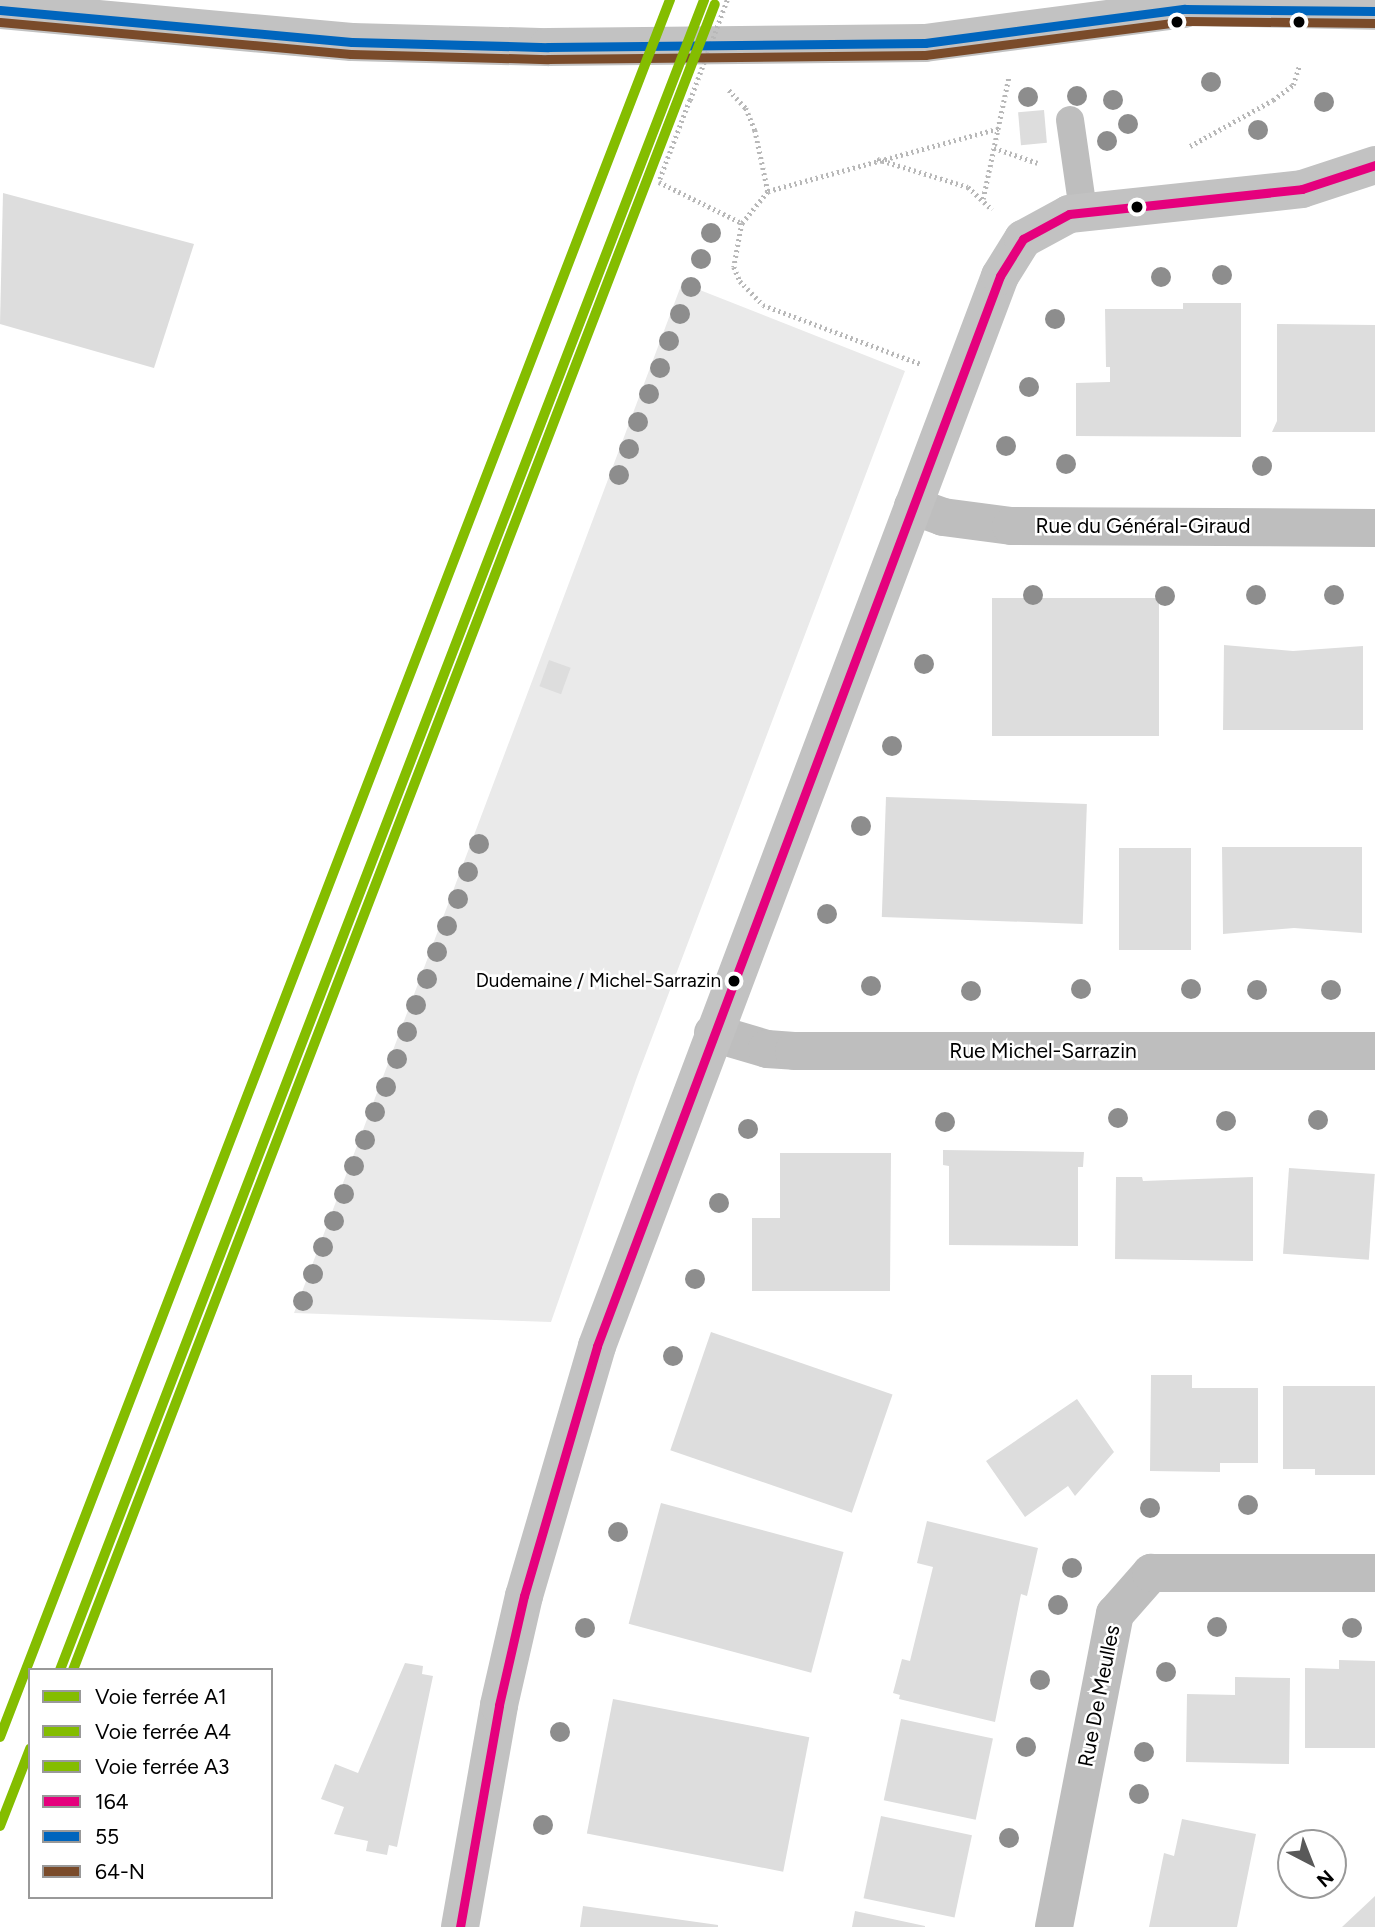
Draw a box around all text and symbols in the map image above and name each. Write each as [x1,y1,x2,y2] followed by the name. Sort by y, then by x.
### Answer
[1170,15,1184,29] unlabelled marker
[1292,15,1306,29] unlabelled marker
[1130,200,1144,214] unlabelled marker
[1035,513,1251,539] street label: Rue du Général-Giraud
[476,970,721,992] place label: Dudemaine / Michel-Sarrazin
[727,974,741,988] marker: Dudemaine / Michel-Sarrazin
[949,1038,1137,1064] street label: Rue Michel-Sarrazin
[1073,1623,1125,1769] street label: Rue De Meulles
[28,1668,273,1899] legend
[95,1684,227,1709] text: Voie ferrée A1
[95,1719,231,1744] text: Voie ferrée A4
[95,1754,230,1779] text: Voie ferrée A3
[95,1789,129,1814] text: 164
[95,1824,119,1849] text: 55
[1277,1829,1347,1899] north arrow
[95,1859,145,1884] text: 64-N
[1312,1865,1338,1892] text: N

